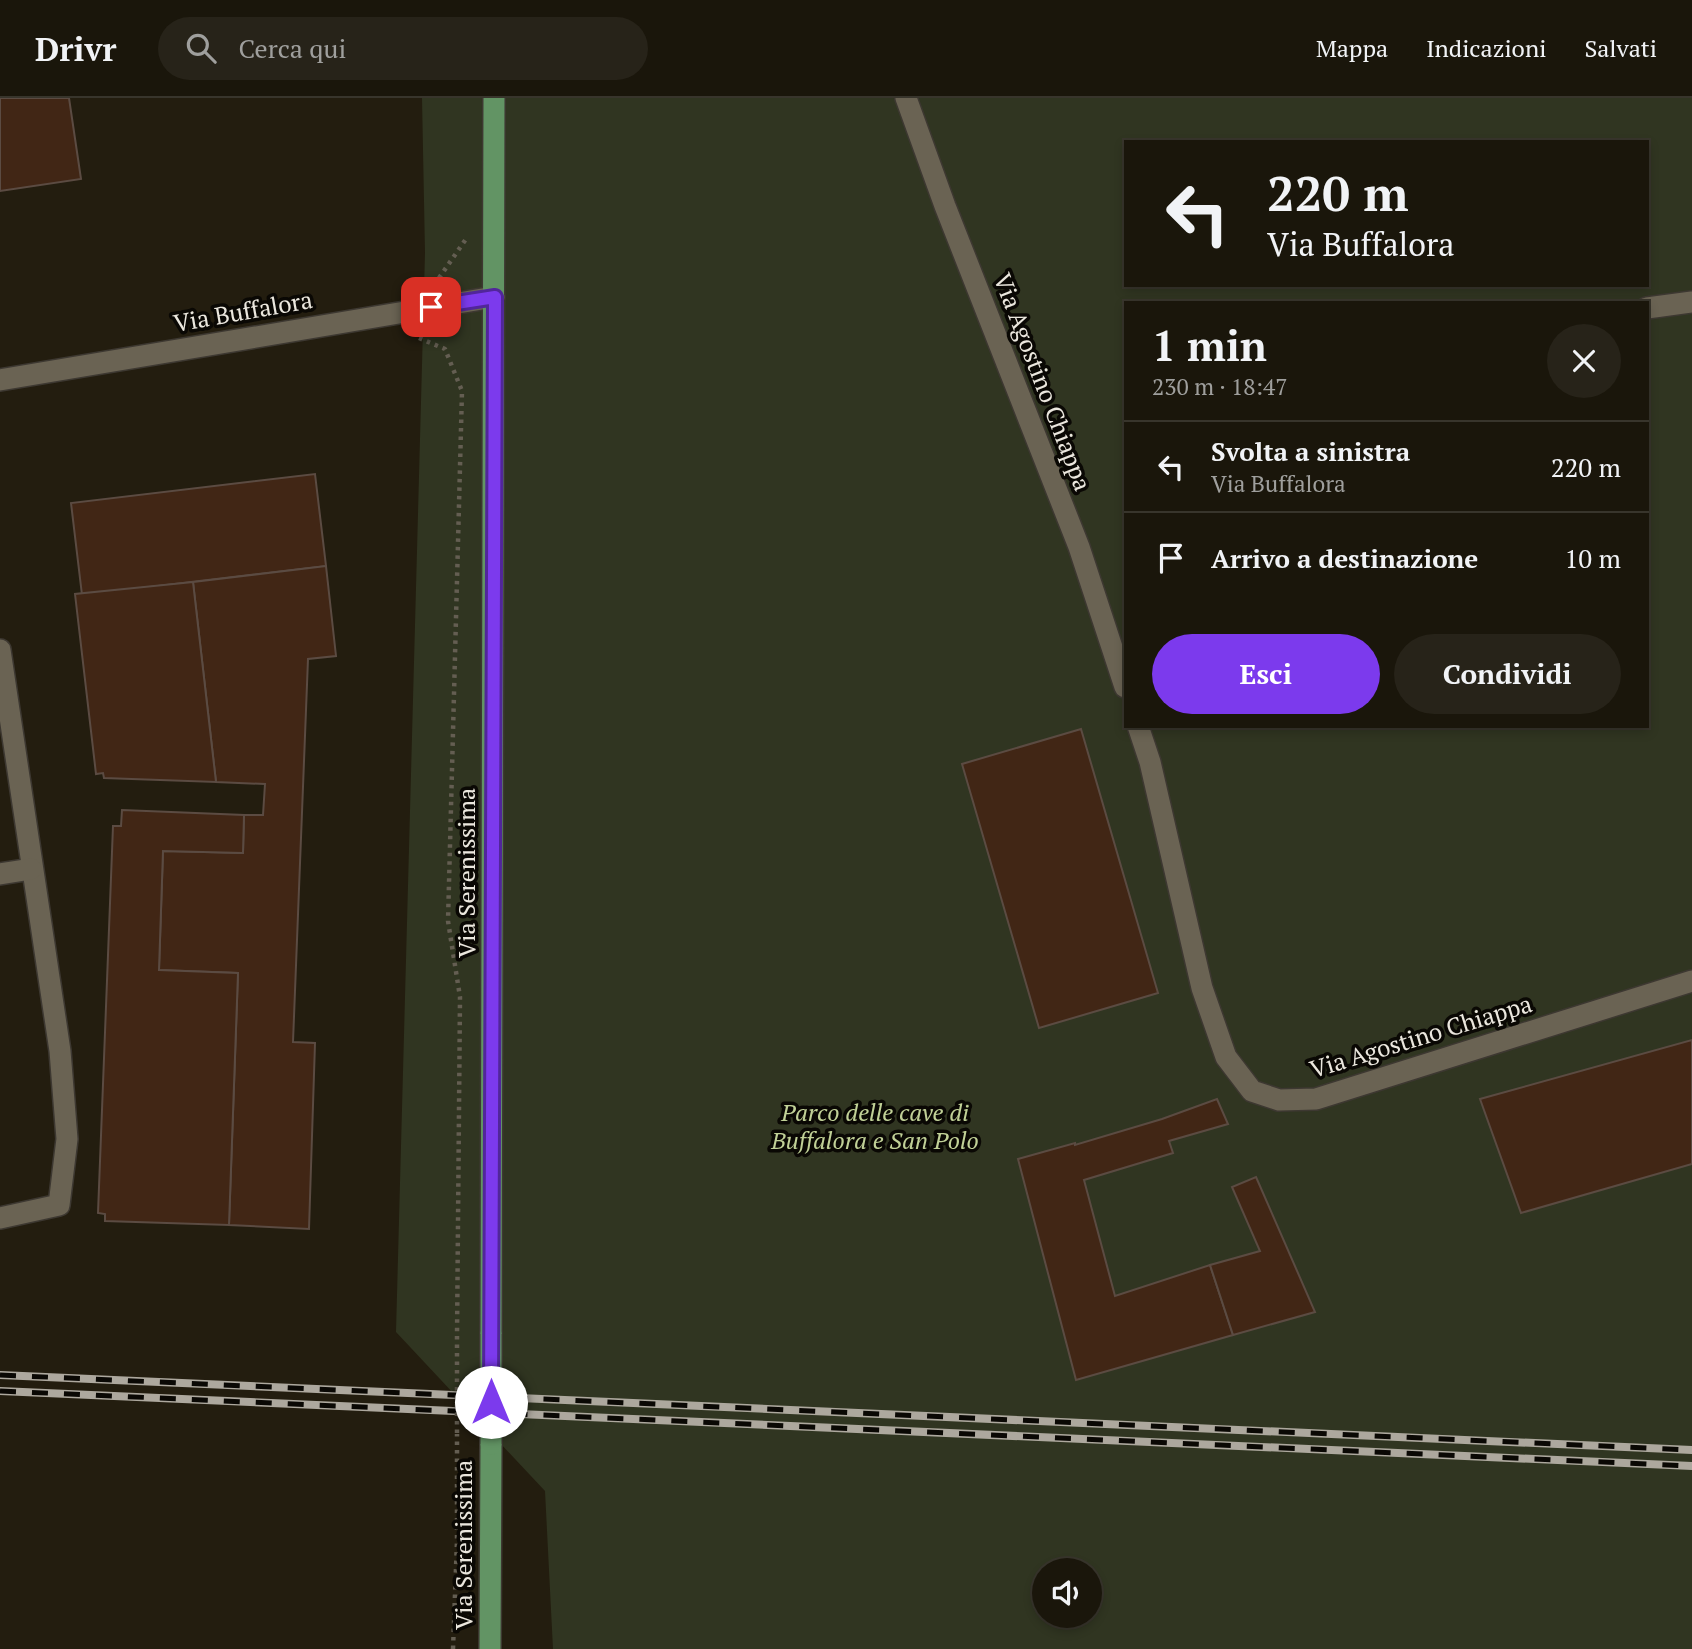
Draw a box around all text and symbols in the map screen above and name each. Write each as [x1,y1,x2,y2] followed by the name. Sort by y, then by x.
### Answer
[158,17,648,80] search box
[35,27,116,70] text: Drivr
[182,29,220,67] icon: search
[238,31,346,65] text: Cerca qui
[1316,32,1388,64] text: Mappa
[1426,32,1546,64] text: Indicazioni
[1584,32,1657,64] text: Salvati
[1267,160,1409,225] text: 220 m
[1152,168,1243,259] icon: left
[1267,223,1454,265] text: Via Buffalora
[987,268,1099,495] street label: Via Agostino Chiappa
[401,277,461,337] pin
[171,283,315,339] street label: Via Buffalora
[412,288,450,326] icon: arrive
[1152,317,1267,373] text: 1 min
[1547,324,1621,398] button: close
[1152,371,1287,402] text: 230 m · 18:47
[1211,434,1410,468] text: Svolta a sinistra
[1152,448,1190,486] icon: left
[1551,450,1621,484] text: 220 m
[1211,468,1346,499] text: Via Buffalora
[1152,539,1190,577] icon: arrive
[1211,541,1478,575] text: Arrivo a destinazione
[1565,541,1621,575] text: 10 m
[1152,634,1380,714] button: Esci
[1394,634,1621,714] button: Condividi
[450,788,482,958] street label: Via Serenissima
[1306,987,1536,1085] street label: Via Agostino Chiappa
[770,1096,979,1156] park label: Parco delle cave di Buffalora e San Polo
[454,1365,528,1439] position arrow
[447,1460,479,1630] street label: Via Serenissima
[1032,1558,1102,1628] map controls
[1032,1558,1102,1628] button: sound

